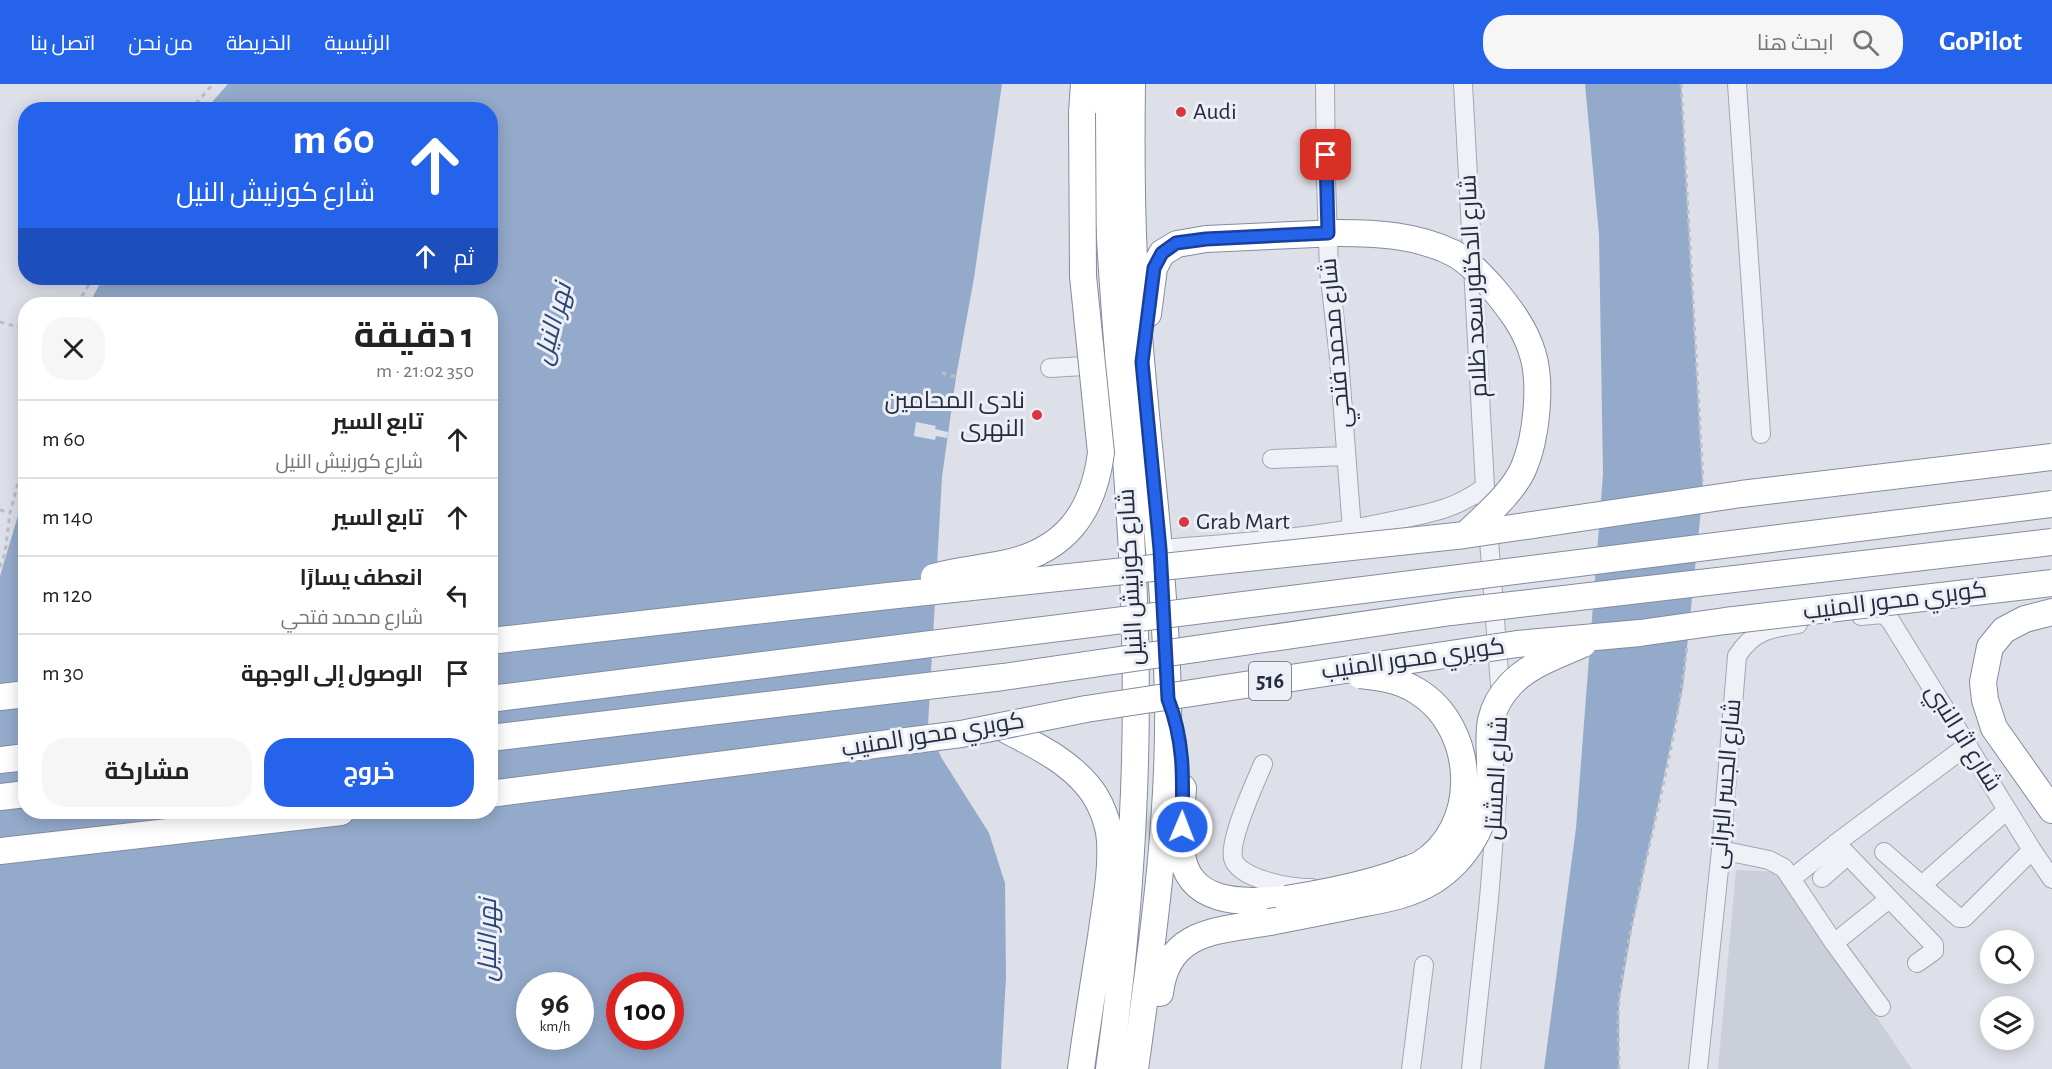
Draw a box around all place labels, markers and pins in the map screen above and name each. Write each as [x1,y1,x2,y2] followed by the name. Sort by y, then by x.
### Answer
[1193,100,1237,124] place label: Audi
[1174,105,1188,119] marker: Audi
[1300,129,1351,180] pin
[884,389,1025,442] place label: نادى المحامين النهرى
[1030,408,1044,422] marker: نادى المحامين النهرى
[1196,510,1290,534] place label: Grab Mart
[1177,515,1191,529] marker: Grab Mart

